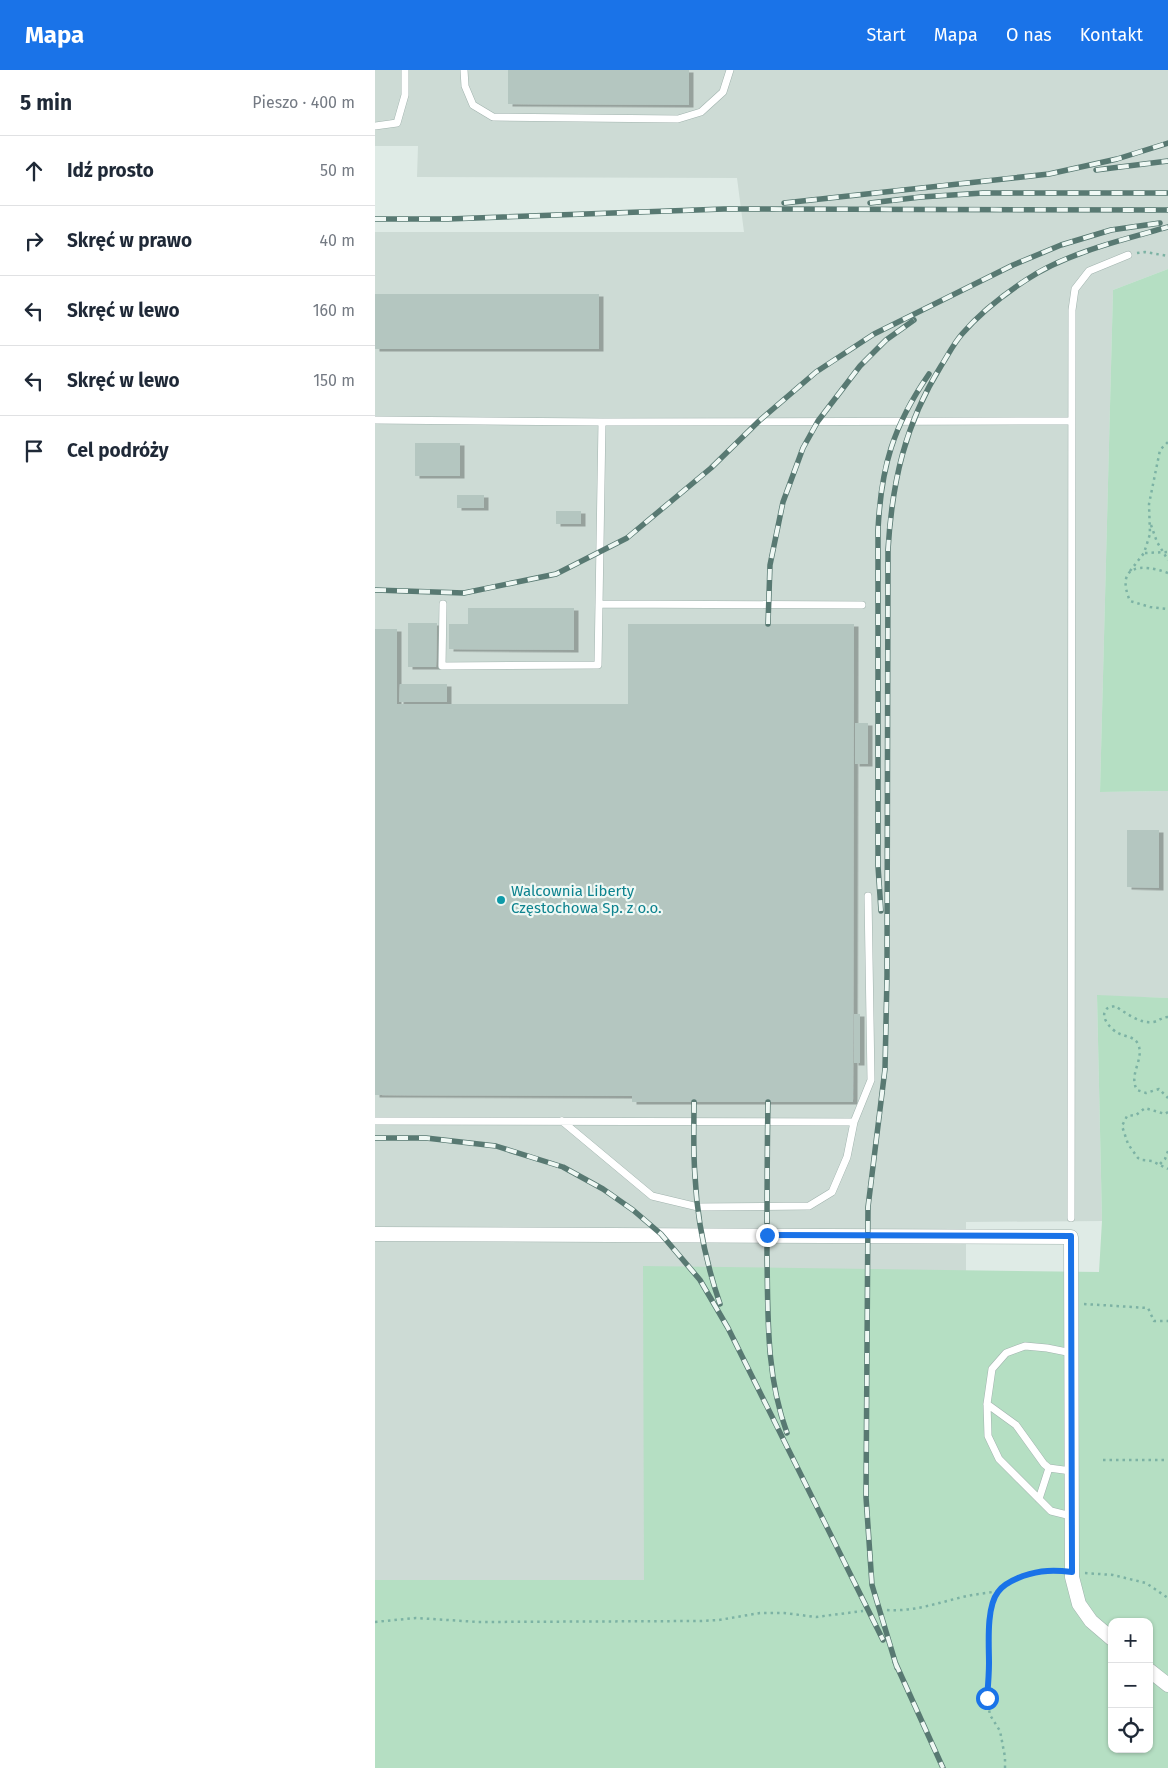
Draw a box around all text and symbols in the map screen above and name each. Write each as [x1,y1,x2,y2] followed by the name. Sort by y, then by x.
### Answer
[25,21,84,49] text: Mapa
[866,24,906,46] text: Start
[934,24,978,46] text: Mapa
[1006,24,1052,46] text: O nas
[1080,24,1143,46] text: Kontakt
[20,90,72,116] text: 5 min
[252,93,355,112] text: Pieszo · 400 m
[20,157,48,185] icon: ahead
[67,159,154,182] text: Idź prosto
[320,161,355,180] text: 50 m
[20,227,48,255] icon: right
[67,229,192,252] text: Skręć w prawo
[320,231,355,250] text: 40 m
[20,297,48,325] icon: left
[67,299,180,322] text: Skręć w lewo
[313,301,355,320] text: 160 m
[20,367,48,395] icon: left
[67,369,180,392] text: Skręć w lewo
[313,371,355,390] text: 150 m
[20,437,48,465] icon: arrive
[67,439,169,462] text: Cel podróży
[511,882,662,917] place label: Walcownia Liberty Częstochowa Sp. z o.o.
[495,894,507,906] marker: Walcownia Liberty Częstochowa Sp. z o.o.
[756,1224,779,1247] route end
[1108,1618,1153,1753] map controls
[1108,1618,1153,1663] button: +
[1108,1663,1153,1708] button: −
[976,1687,999,1710] route start
[1108,1708,1153,1753] button: locate

